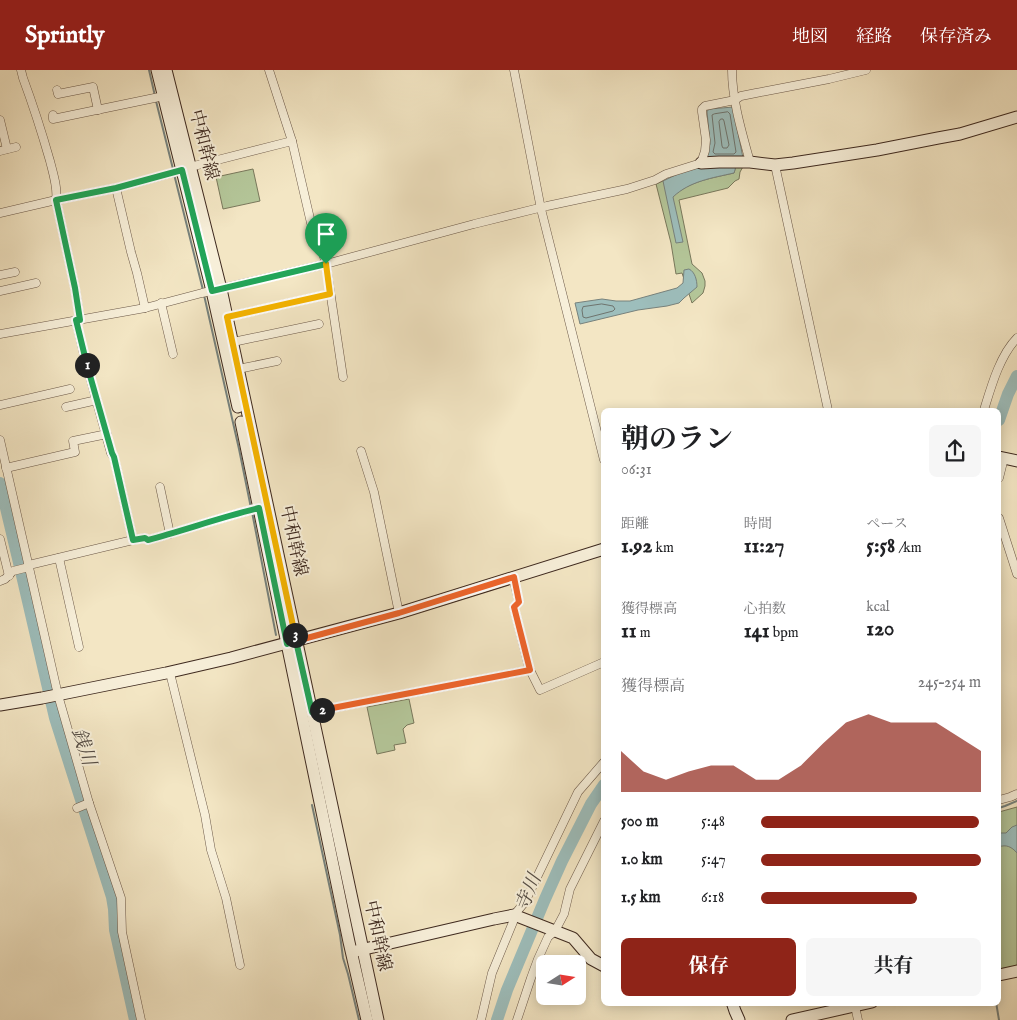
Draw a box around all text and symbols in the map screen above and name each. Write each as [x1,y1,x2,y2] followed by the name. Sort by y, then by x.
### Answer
[25,20,105,51] text: Sprintly
[792,26,828,49] text: 地図
[856,26,892,49] text: 経路
[920,26,992,49] text: 保存済み
[183,107,223,183] street label: 中和幹線
[305,213,347,264] pin
[312,220,340,248] icon: arrive
[74,352,100,378] pin: 1
[85,356,90,374] text: 1
[621,423,733,458] text: 朝のラン
[929,425,981,477] button: share
[621,460,652,480] text: 06:31
[274,503,312,579] street label: 中和幹線
[621,515,649,533] text: 距離
[744,515,772,533] text: 時間
[866,515,908,533] text: ペース
[621,533,652,560] text: 1.92
[744,533,784,560] text: 11:27
[866,533,895,560] text: 5:58
[652,539,674,557] text: km
[895,539,921,557] text: /km
[866,598,890,616] text: kcal
[621,600,677,618] text: 獲得標高
[744,600,786,618] text: 心拍数
[866,616,894,643] text: 120
[621,618,637,645] text: 11
[744,618,770,645] text: 141
[282,622,308,648] pin: 3
[637,624,651,642] text: m
[770,624,799,642] text: bpm
[293,626,298,644] text: 3
[918,673,981,693] text: 245–254 m
[621,677,685,697] text: 獲得標高
[310,698,334,722] pin: 2
[319,701,326,719] text: 2
[66,725,101,771] water label: 銭川
[621,812,658,832] text: 500 m
[701,812,725,832] text: 5:48
[621,850,663,870] text: 1.0 km
[701,850,726,870] text: 5:47
[511,869,548,915] water label: 寺川
[621,888,661,908] text: 1.5 km
[701,888,724,908] text: 6:18
[358,898,396,974] street label: 中和幹線
[621,938,796,996] button: 保存
[806,938,981,996] button: 共有
[536,955,586,1005] north arrow
[536,955,586,1005] map controls

